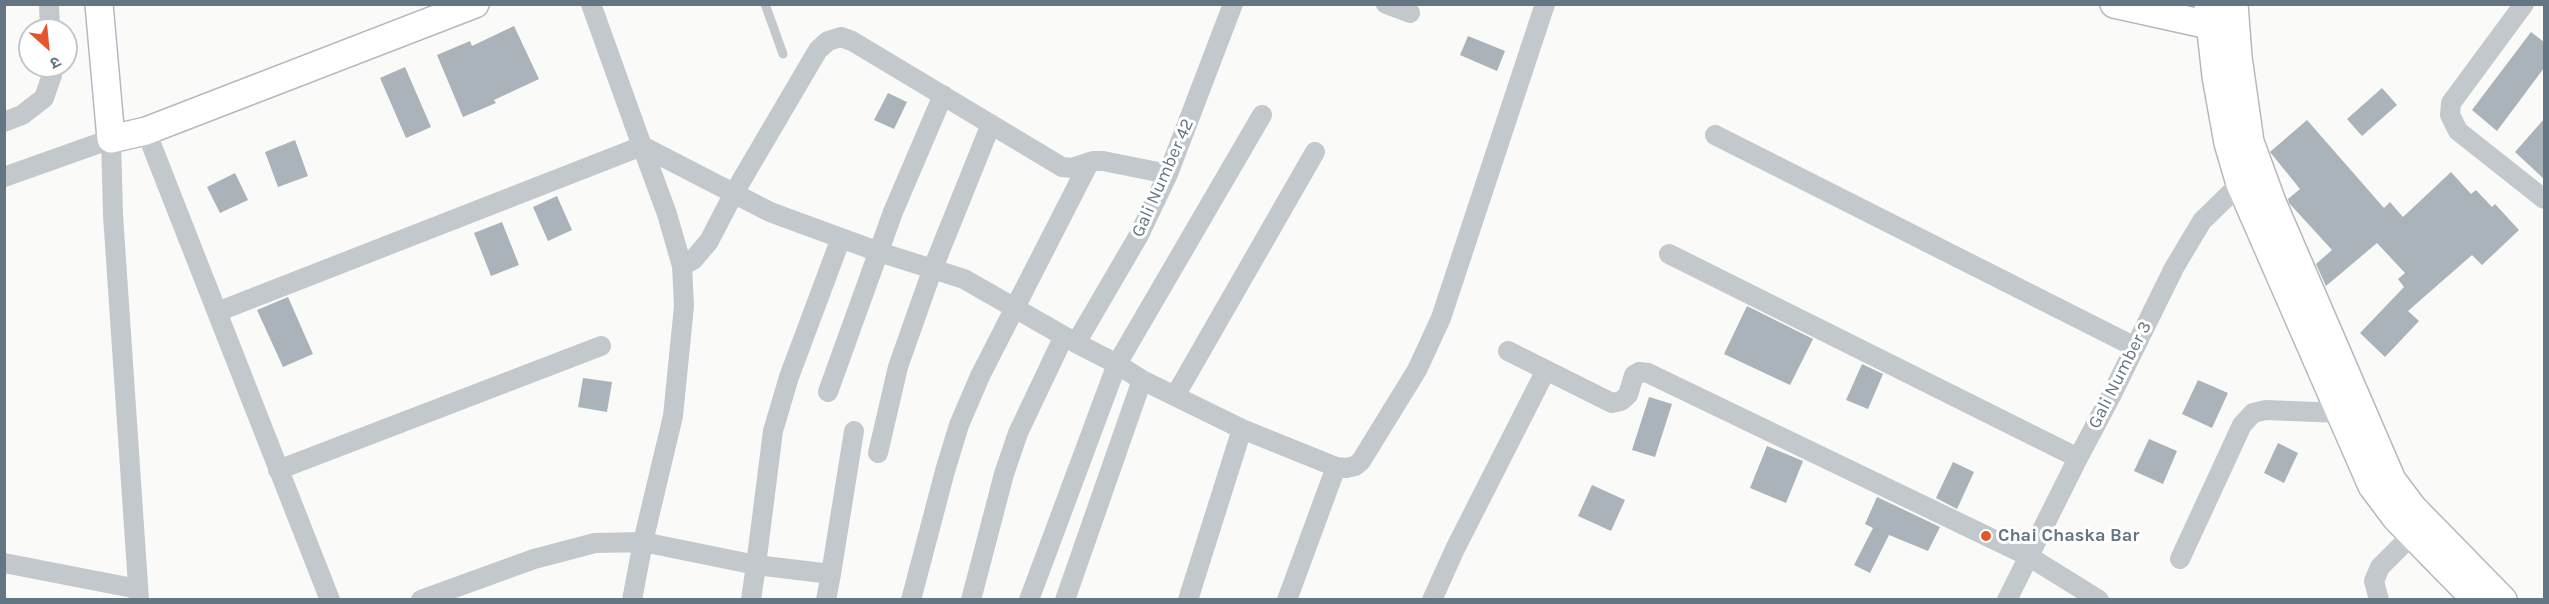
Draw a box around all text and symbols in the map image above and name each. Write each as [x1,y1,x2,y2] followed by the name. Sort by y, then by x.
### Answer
[18,18,78,78] north arrow
[47,52,64,73] text: उ
[1127,115,1199,241] street label: Gali Number 42
[2084,318,2156,432] street label: Gali Number 3
[1998,525,2139,547] place label: Chai Chaska Bar
[1979,529,1993,543] marker: Chai Chaska Bar

